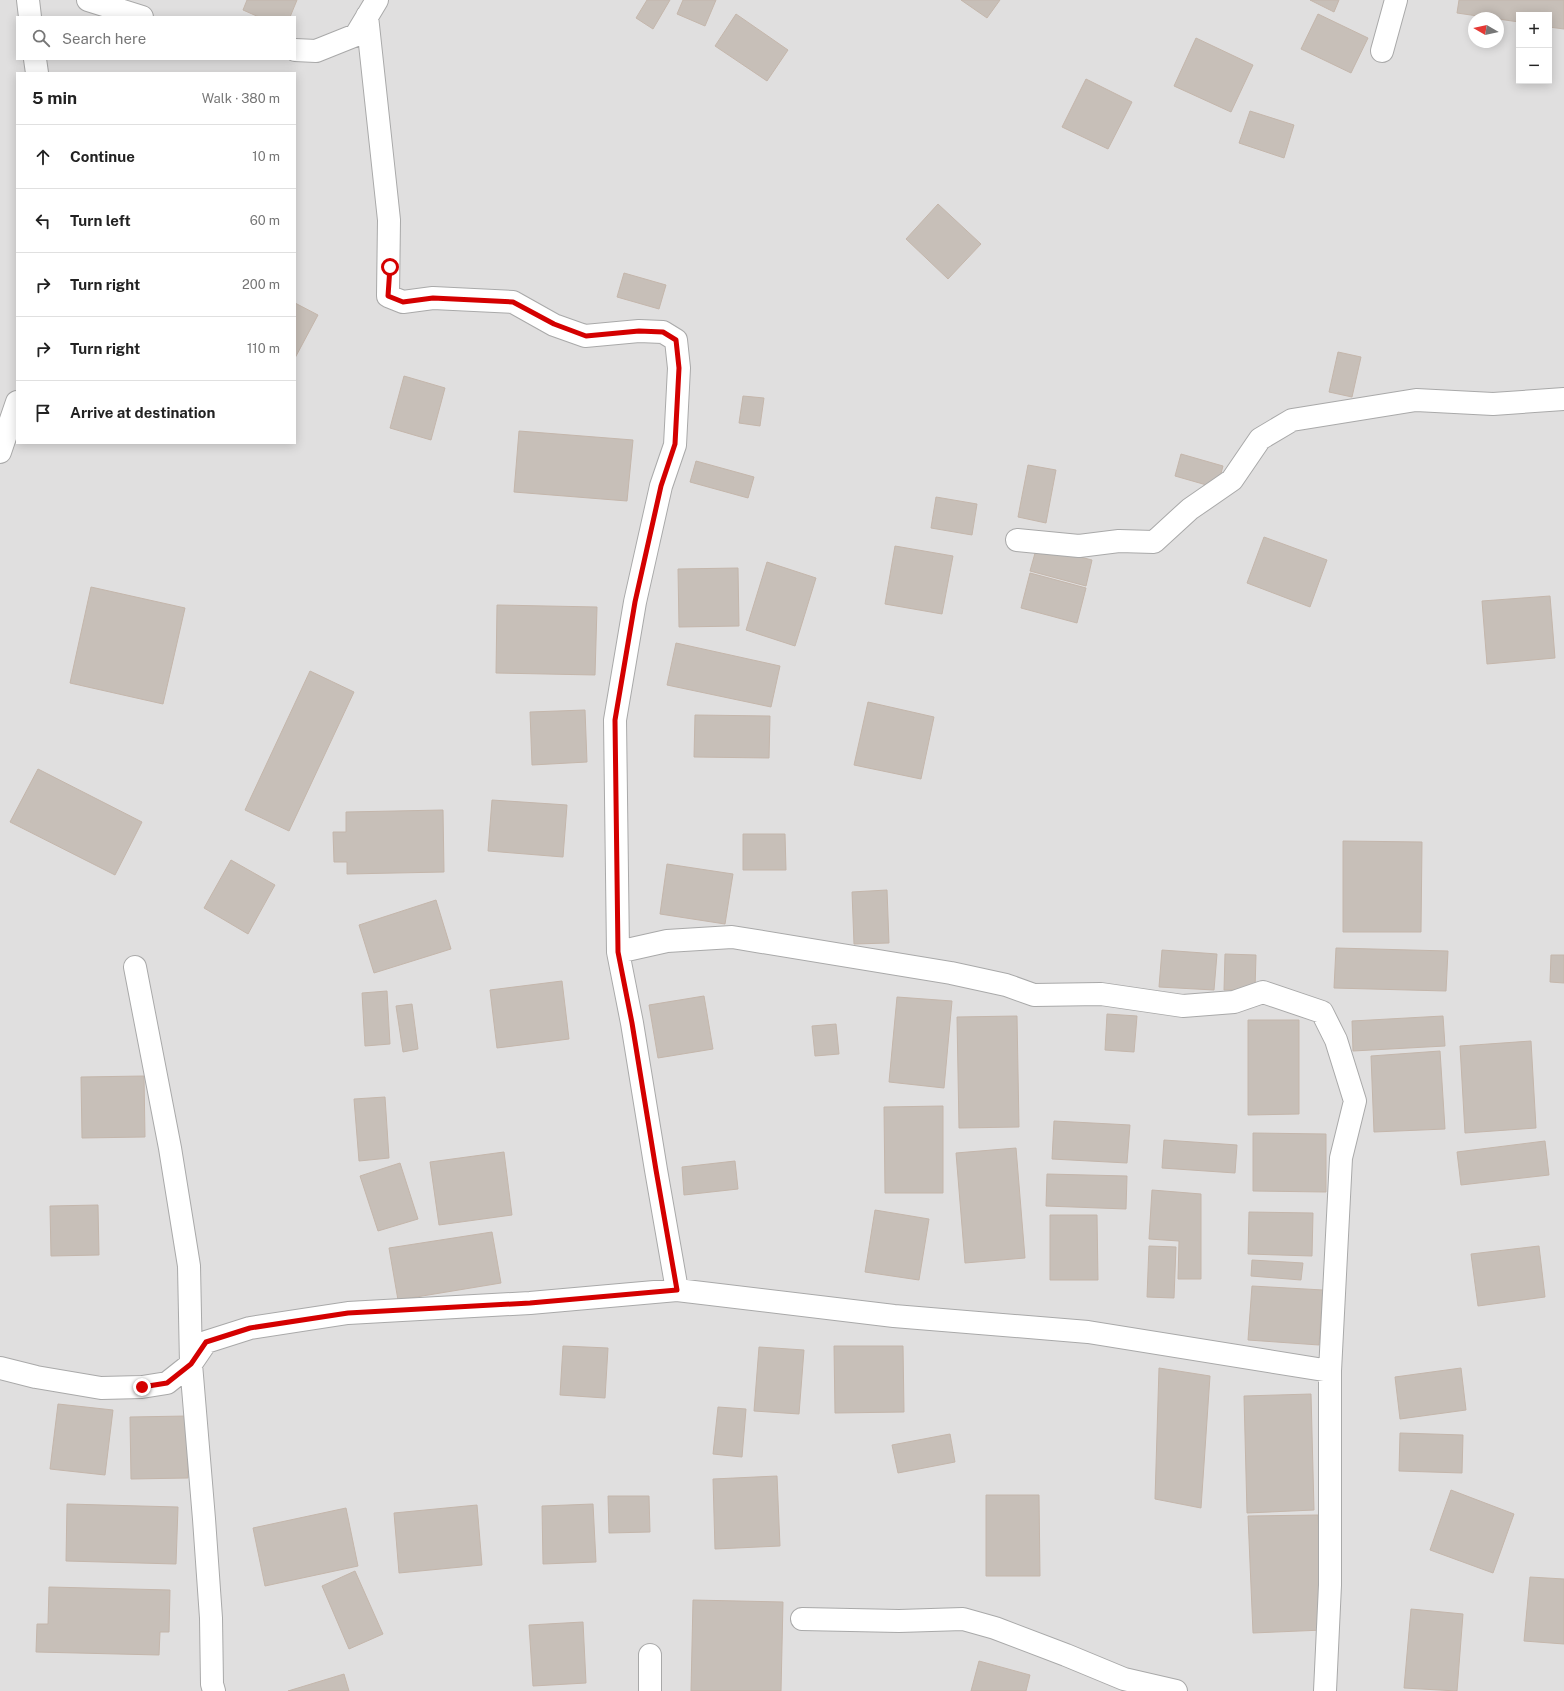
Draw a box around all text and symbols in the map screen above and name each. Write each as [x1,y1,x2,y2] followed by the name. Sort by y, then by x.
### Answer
[1468,12,1504,48] north arrow
[1516,12,1552,84] map controls
[1516,12,1552,48] button: +
[16,16,296,60] search box
[30,27,52,49] icon: search
[62,30,146,47] text: Search here
[1516,48,1552,84] button: −
[32,88,77,108] text: 5 min
[202,91,280,106] text: Walk · 380 m
[32,146,54,168] icon: ahead
[70,148,135,165] text: Continue
[252,149,280,164] text: 10 m
[32,210,54,232] icon: left
[70,212,131,229] text: Turn left
[250,213,280,228] text: 60 m
[381,258,399,276] route start
[32,274,54,296] icon: right
[70,276,140,293] text: Turn right
[242,277,280,292] text: 200 m
[32,338,54,360] icon: right
[70,340,140,357] text: Turn right
[247,341,280,356] text: 110 m
[32,402,54,424] icon: arrive
[70,404,215,421] text: Arrive at destination
[133,1378,151,1396] route end

